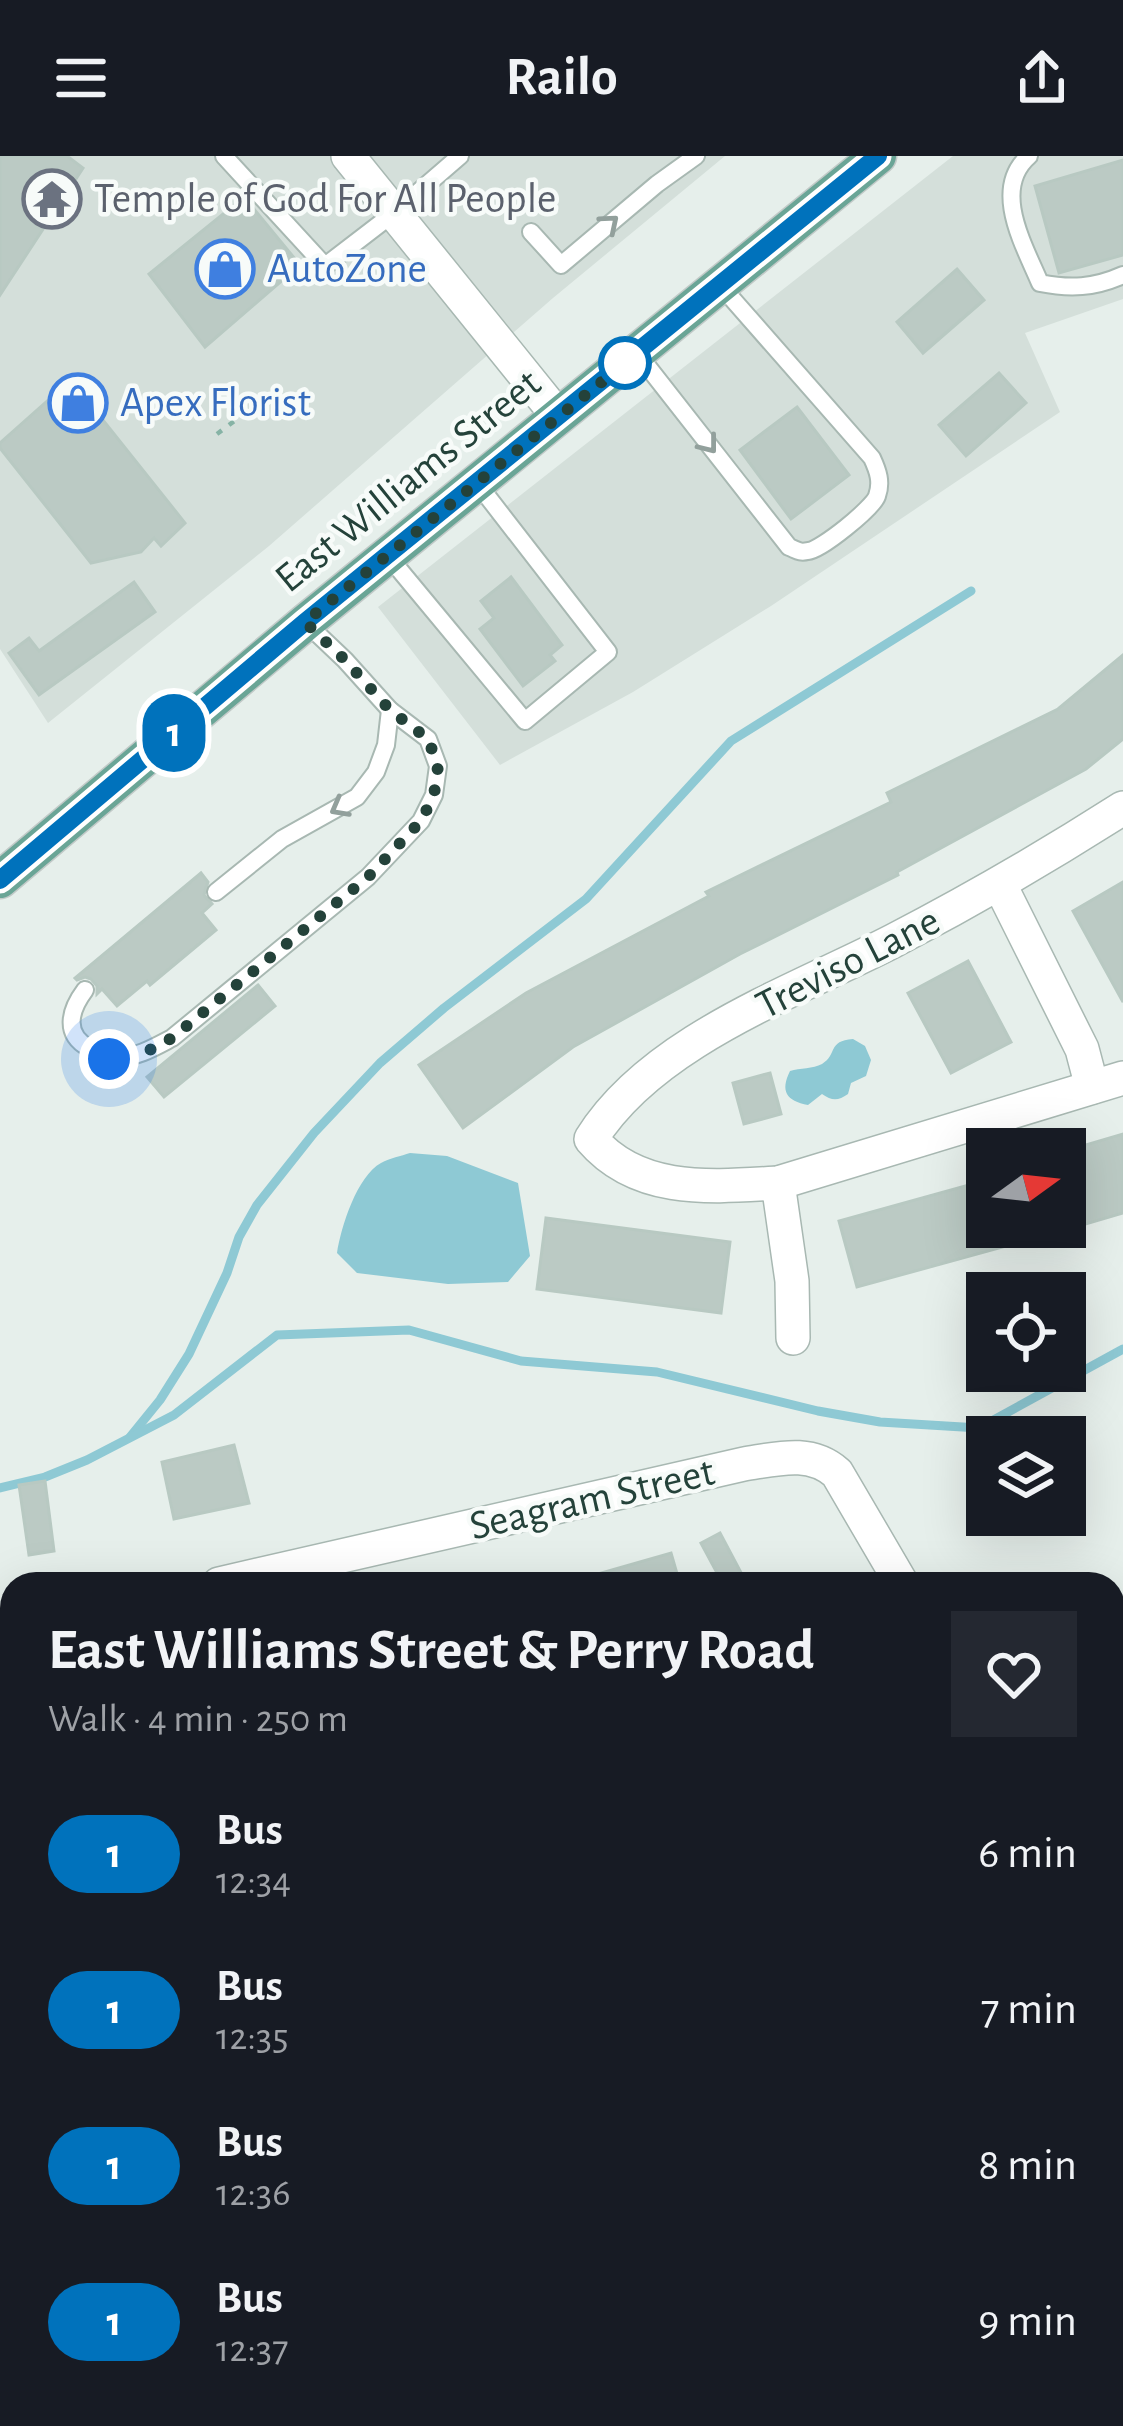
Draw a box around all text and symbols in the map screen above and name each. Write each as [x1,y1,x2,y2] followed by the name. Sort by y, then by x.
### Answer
[48,45,114,111] icon: menu
[1009,45,1075,111] icon: share
[505,51,618,105] text: Railo
[21,168,83,230] temple icon: Temple of God For All People
[94,178,556,220] place label: Temple of God For All People
[596,216,618,238] one-way arrow
[194,238,256,300] shop icon: AutoZone
[267,248,427,290] place label: AutoZone
[600,338,650,388] unlabelled marker
[268,362,548,600] street label: East Williams Street
[47,372,109,434] shop icon: Apex Florist
[120,382,311,424] place label: Apex Florist
[695,432,716,454] one-way arrow
[135,694,213,772] line badge: 1
[166,712,182,754] text: 1
[330,793,352,816] one-way arrow
[750,899,946,1027] street label: Treviso Lane
[79,1029,139,1089] your location
[966,1128,1086,1248] north arrow
[966,1128,1086,1536] map controls
[966,1272,1086,1392] button: locate
[966,1416,1086,1536] button: layers
[466,1450,718,1548] street label: Seagram Street
[951,1611,1077,1737] button: heart
[48,1622,814,1679] text: East Williams Street & Perry Road
[48,1700,348,1739] text: Walk · 4 min · 250 m
[216,1808,283,1853] text: Bus
[978,1831,1077,1876] text: 6 min
[106,1833,122,1875] text: 1
[216,1862,291,1901] text: 12:34
[216,1964,283,2009] text: Bus
[981,1987,1077,2032] text: 7 min
[106,1989,122,2031] text: 1
[216,2018,288,2057] text: 12:35
[216,2120,283,2165] text: Bus
[978,2143,1077,2188] text: 8 min
[106,2145,122,2187] text: 1
[216,2174,291,2213] text: 12:36
[216,2276,283,2321] text: Bus
[978,2299,1077,2344] text: 9 min
[106,2301,122,2343] text: 1
[216,2330,288,2369] text: 12:37

